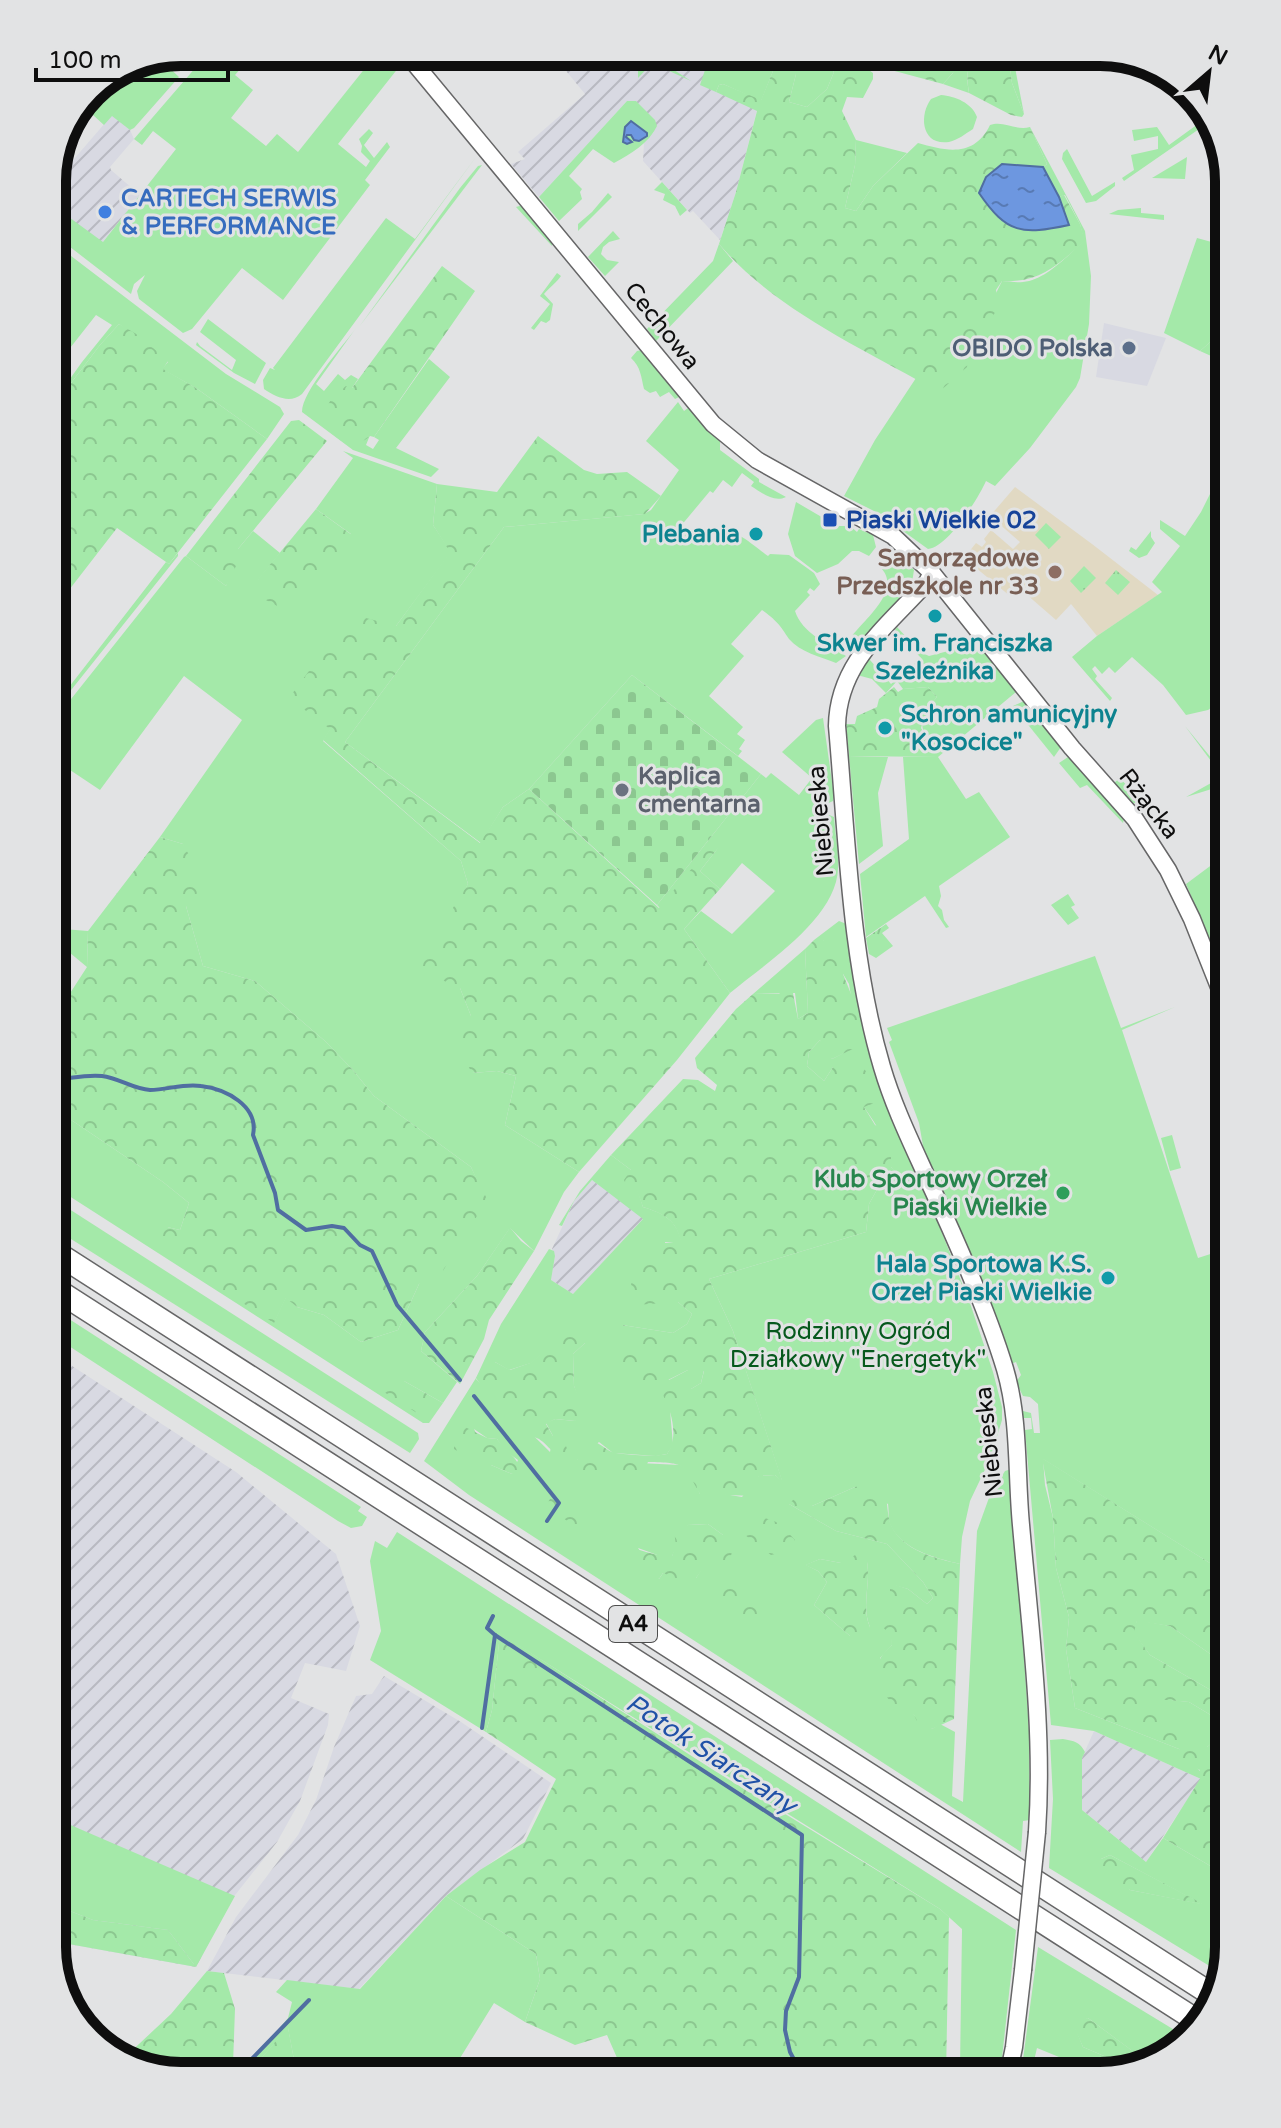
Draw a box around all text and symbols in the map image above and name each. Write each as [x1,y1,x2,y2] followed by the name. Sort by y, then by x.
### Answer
[36,32,228,82] scale bar
[1169,32,1249,112] north arrow
[1204,40,1232,71] text: N
[48,46,122,75] text: 100 m
[121,184,337,241] place label: CARTECH SERWIS & PERFORMANCE
[96,203,114,221] marker: CARTECH SERWIS & PERFORMANCE
[618,276,706,376] street label: Cechowa
[952,334,1113,363] place label: OBIDO Polska
[1120,339,1138,357] marker: OBIDO Polska
[846,506,1037,535] place label: Piaski Wielkie 02
[821,511,839,529] marker: Piaski Wielkie 02
[642,520,740,549] place label: Plebania
[747,525,765,543] marker: Plebania
[836,544,1039,601] place label: Samorządowe Przedszkole nr 33
[1046,563,1064,581] marker: Samorządowe Przedszkole nr 33
[926,607,944,625] marker: Skwer im. Franciszka Szeleźnika
[817,629,1053,686] place label: Skwer im. Franciszka Szeleźnika
[901,700,1117,757] place label: Schron amunicyjny "Kosocice"
[876,719,894,737] marker: Schron amunicyjny "Kosocice"
[638,762,761,819] place label: Kaplica cmentarna
[1112,763,1186,845] street label: Rżącka
[802,764,840,878] street label: Niebieska
[613,781,631,799] marker: Kaplica cmentarna
[814,1165,1048,1222] place label: Klub Sportowy Orzeł Piaski Wielkie
[1054,1184,1072,1202] marker: Klub Sportowy Orzeł Piaski Wielkie
[871,1250,1092,1307] place label: Hala Sportowa K.S. Orzeł Piaski Wielkie
[1099,1269,1117,1287] marker: Hala Sportowa K.S. Orzeł Piaski Wielkie
[730,1317,986,1374] park label: Rodzinny Ogród Działkowy "Energetyk"
[969,1385,1009,1499] street label: Niebieska
[609,1606,657,1642] road number: A4
[620,1687,804,1822] water label: Potok Siarczany

